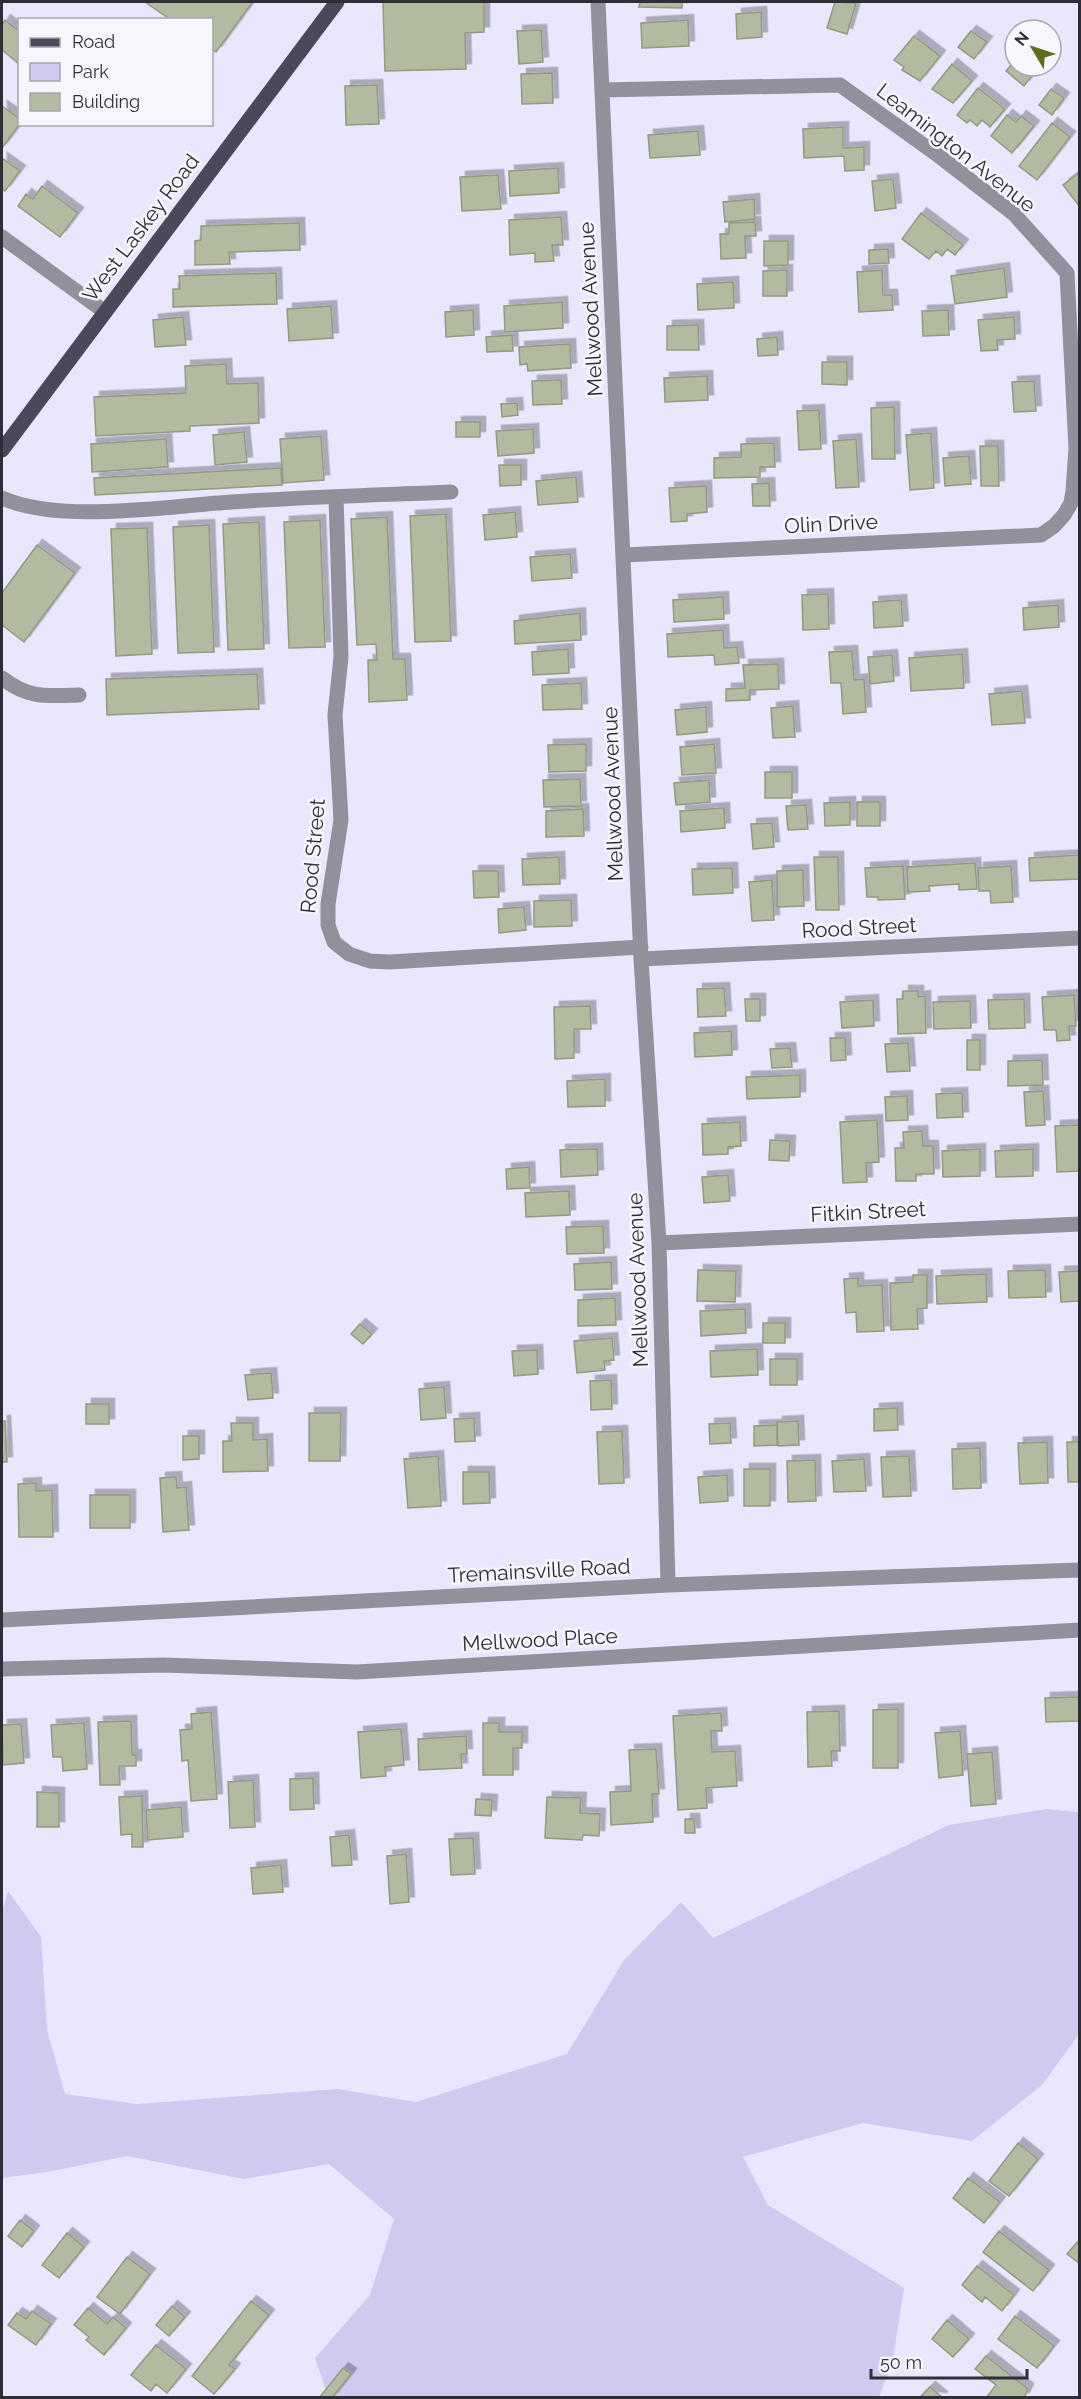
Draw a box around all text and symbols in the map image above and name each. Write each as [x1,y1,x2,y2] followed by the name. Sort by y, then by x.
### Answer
[18,18,213,126] legend
[1003,18,1063,78] north arrow
[1011,28,1033,50] text: N
[72,31,115,52] text: Road
[72,61,109,82] text: Park
[872,78,1041,217] street label: Leamington Avenue
[72,91,140,112] text: Building
[77,149,204,306] street label: West Laskey Road
[573,221,608,397] street label: Mellwood Avenue
[784,509,878,538] street label: Olin Drive
[597,706,628,882] street label: Mellwood Avenue
[295,798,330,914] street label: Rood Street
[801,912,917,943] street label: Rood Street
[622,1192,653,1368] street label: Mellwood Avenue
[810,1196,926,1227] street label: Fitkin Street
[447,1553,631,1588] street label: Tremainsville Road
[462,1623,618,1656] street label: Mellwood Place
[871,2342,1027,2380] scale bar
[880,2352,922,2373] text: 50 m

